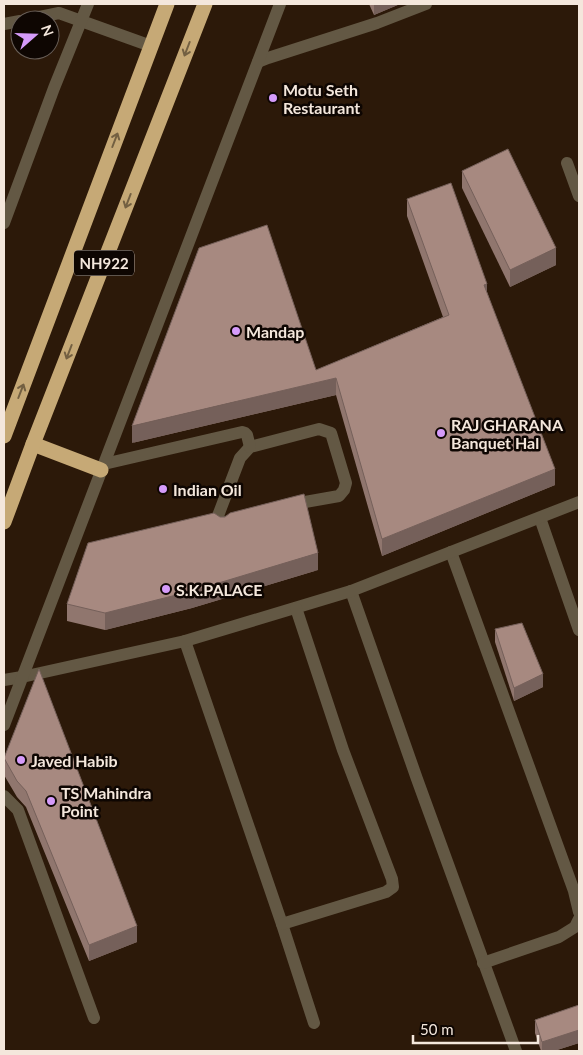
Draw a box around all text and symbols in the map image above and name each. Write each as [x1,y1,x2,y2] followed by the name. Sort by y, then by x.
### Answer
[10,10,60,60] north arrow
[38,22,58,38] text: N
[182,41,191,56] one-way arrow
[283,80,360,117] place label: Motu Seth Restaurant
[267,92,279,104] marker: Motu Seth Restaurant
[111,133,120,148] one-way arrow
[123,193,132,208] one-way arrow
[74,250,134,276] road number: NH922
[246,322,304,341] place label: Mandap
[230,325,242,337] marker: Mandap
[64,344,73,359] one-way arrow
[17,383,26,399] one-way arrow
[451,415,564,452] place label: RAJ GHARANA Banquet Hal
[435,427,447,439] marker: RAJ GHARANA Banquet Hal
[173,480,242,499] place label: Indian Oil
[157,483,169,495] marker: Indian Oil
[176,580,262,599] place label: S.K.PALACE
[160,583,172,595] marker: S.K.PALACE
[31,751,118,770] place label: Javed Habib
[15,754,27,766] marker: Javed Habib
[61,783,151,820] place label: TS Mahindra Point
[45,795,57,807] marker: TS Mahindra Point
[413,1012,538,1044] scale bar
[420,1020,454,1038] text: 50 m

